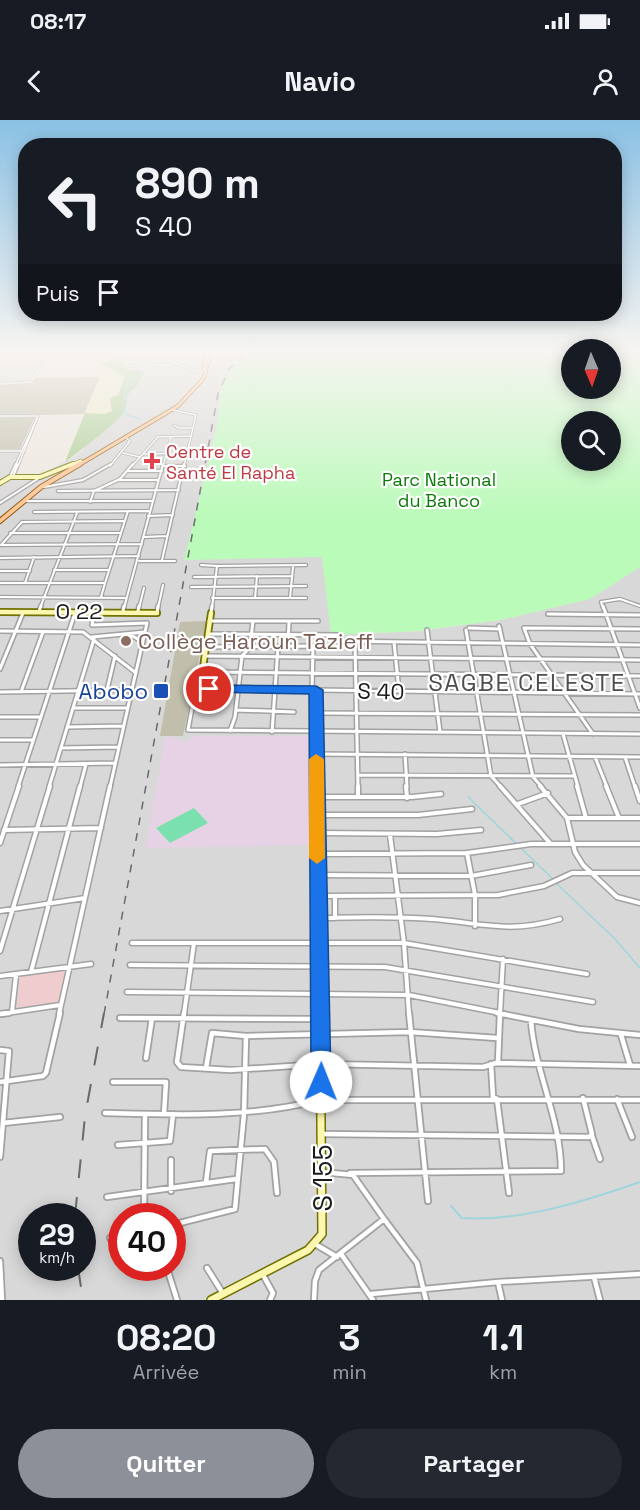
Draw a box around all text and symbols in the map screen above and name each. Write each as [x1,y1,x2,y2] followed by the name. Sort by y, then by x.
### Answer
[30,7,86,35] text: 08:17
[284,64,356,99] text: Navio
[18,65,51,98] icon: back
[589,65,622,98] icon: person
[135,157,260,210] text: 890 m
[36,162,114,240] icon: left
[135,209,193,244] text: S 40
[92,276,125,309] icon: arrive
[36,279,80,307] text: Puis
[561,339,621,399] north arrow
[561,339,621,471] map controls
[561,411,621,471] button: search
[166,440,295,484] place label: Centre de Santé El Rapha
[143,452,161,470] marker: Centre de Santé El Rapha
[382,468,496,512] park label: Parc National du Banco
[56,597,102,625] street label: O 22
[138,627,373,655] place label: Collège Haroun Tazieff
[119,634,133,648] marker: Collège Haroun Tazieff
[183,663,234,714] pin
[428,667,626,698] district label: SAGBE CELESTE
[192,672,225,705] icon: arrive
[79,677,148,705] place label: Abobo
[357,677,405,705] street label: S 40
[152,682,170,700] marker: Abobo
[289,1050,353,1114] position arrow
[305,1144,340,1212] street label: S 155
[108,1203,186,1281] speed limit sign: 40
[39,1215,75,1254] text: 29
[39,1248,75,1267] text: km/h
[116,1315,216,1361] text: 08:20
[339,1315,360,1361] text: 3
[483,1315,524,1361] text: 1.1
[133,1359,199,1385] text: Arrivée
[332,1359,367,1385] text: min
[489,1359,517,1385] text: km
[18,1429,314,1498] button: Quitter
[326,1429,622,1498] button: Partager

